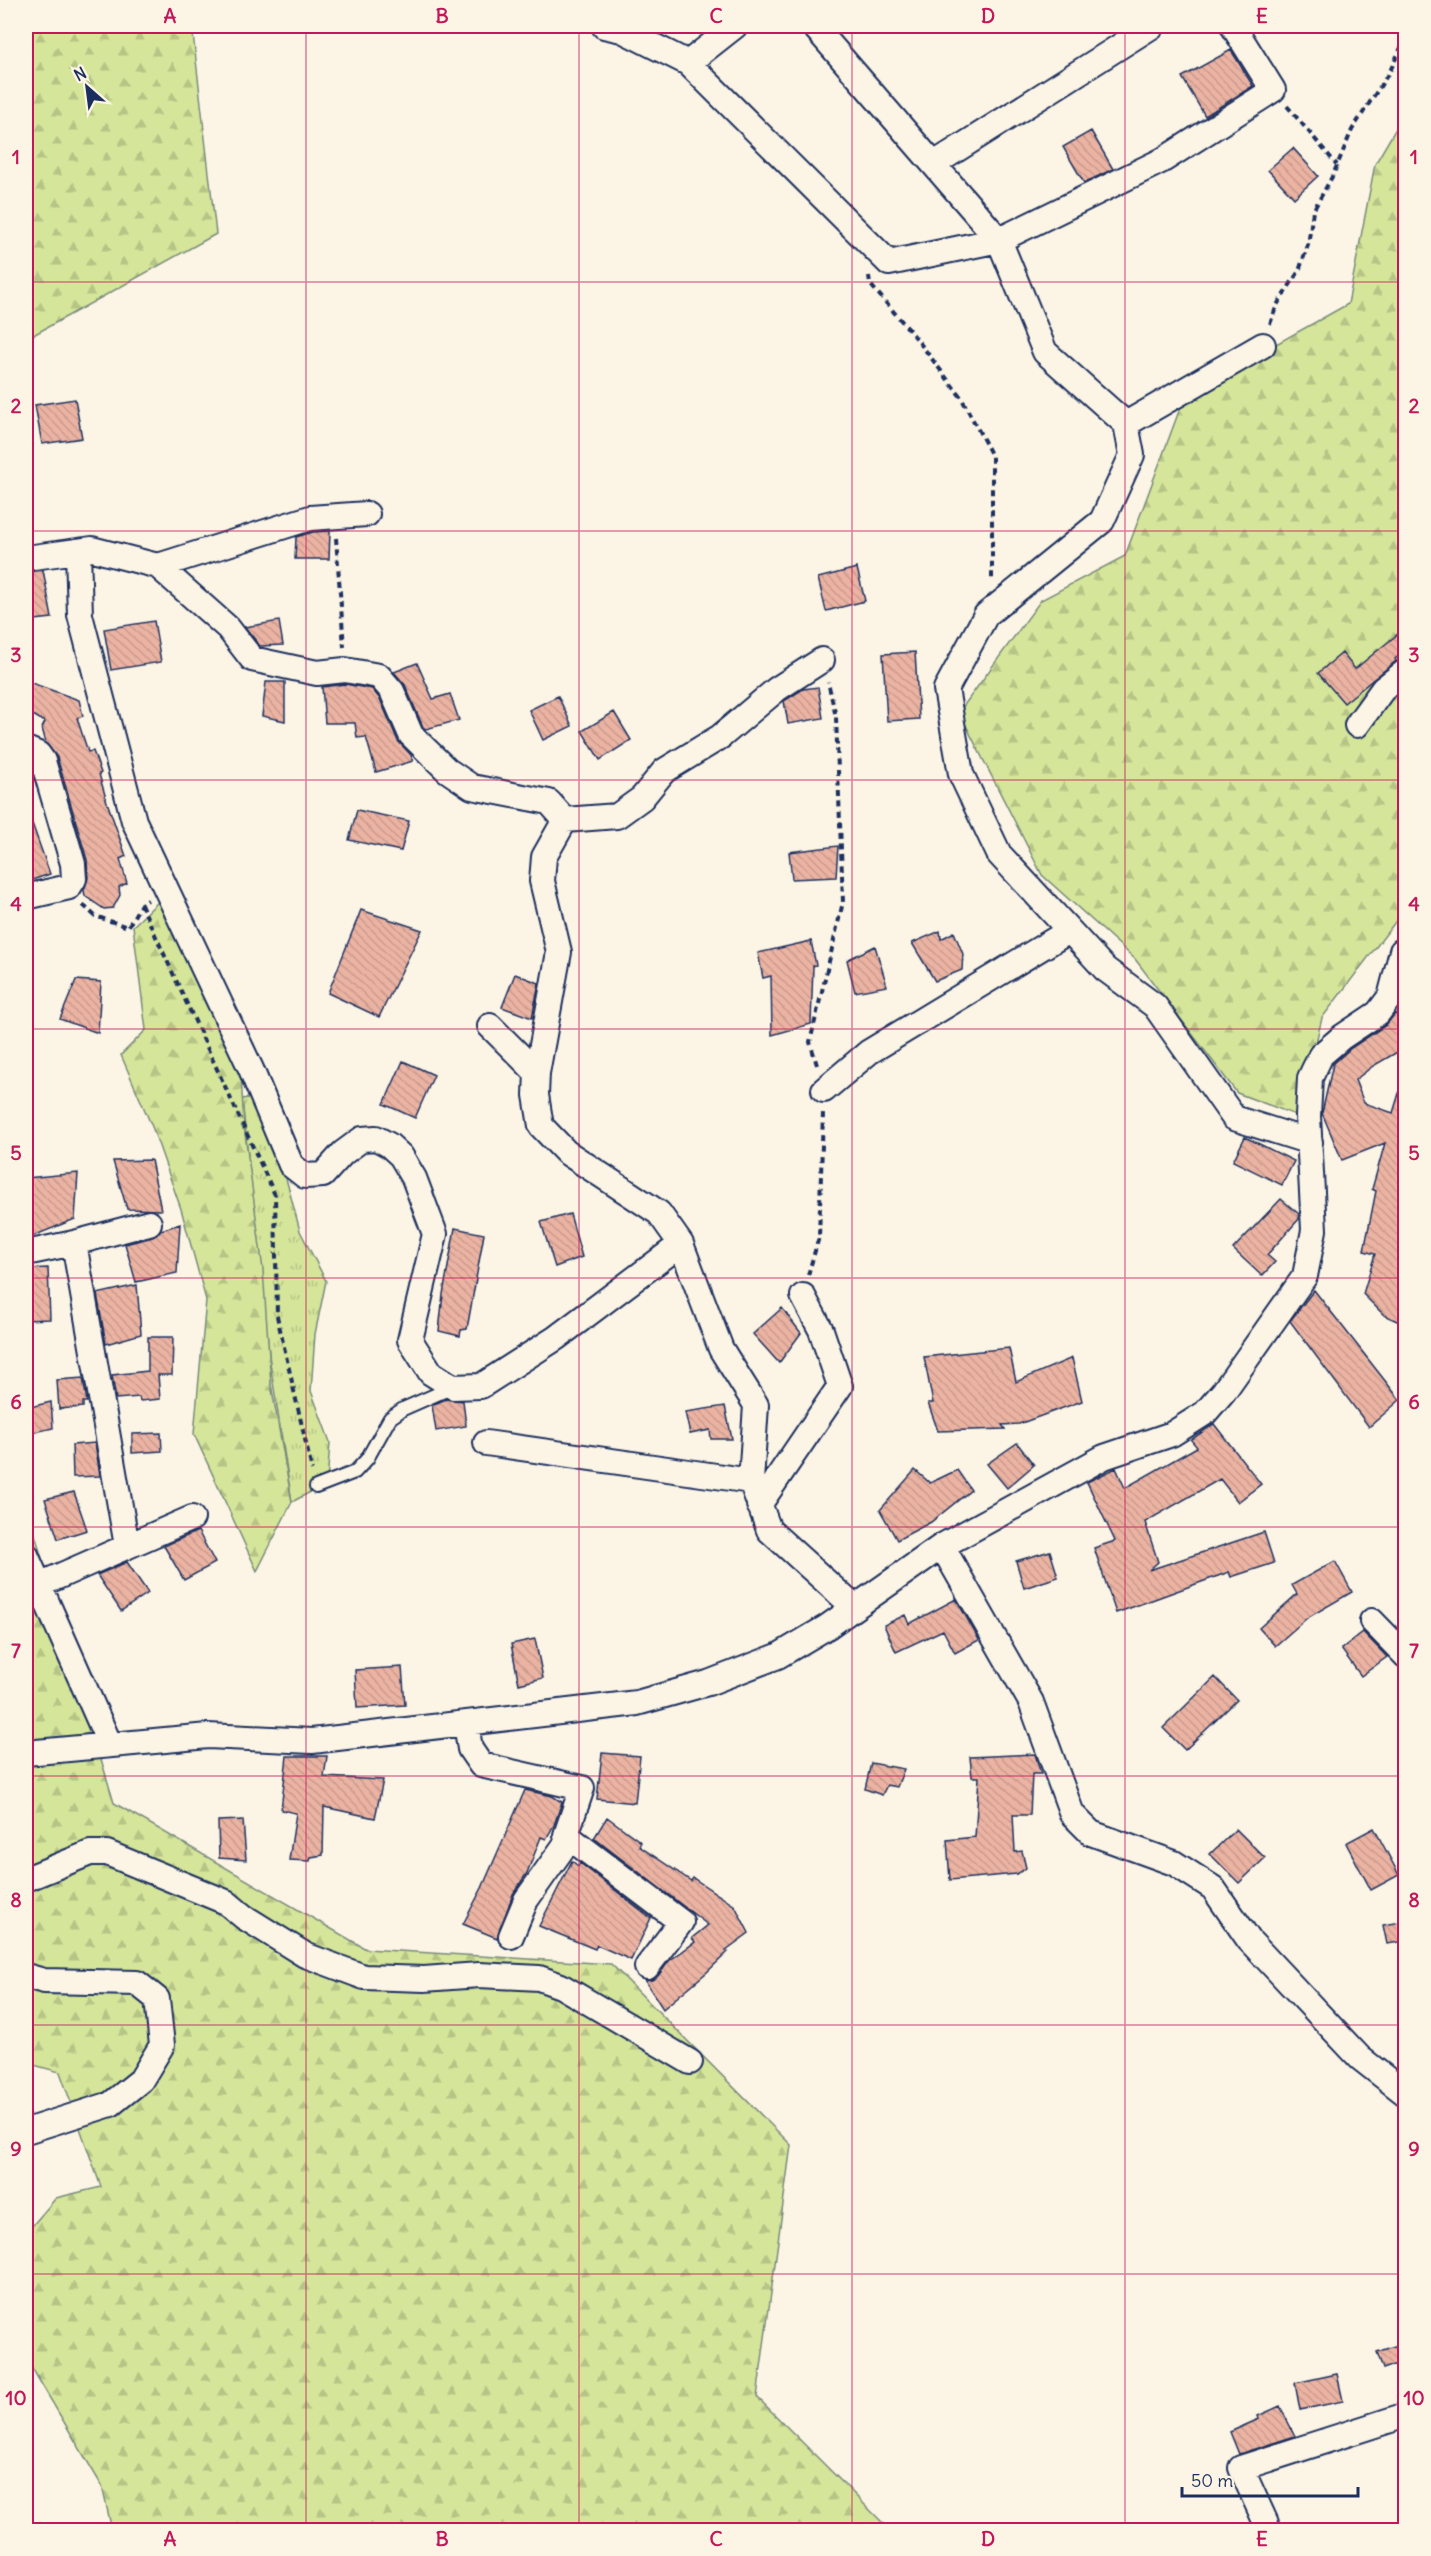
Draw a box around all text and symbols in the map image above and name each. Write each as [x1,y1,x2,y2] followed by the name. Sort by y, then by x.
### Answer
[164,3,177,28] text: A
[435,3,449,28] text: B
[709,3,723,28] text: C
[981,3,995,28] text: D
[1256,3,1268,28] text: E
[57,57,117,117] north arrow
[70,62,90,85] text: N
[12,144,20,169] text: 1
[1410,144,1418,169] text: 1
[11,393,22,418] text: 2
[1409,393,1420,418] text: 2
[10,642,22,667] text: 3
[1408,642,1420,667] text: 3
[10,891,22,916] text: 4
[1408,891,1420,916] text: 4
[10,1140,22,1165] text: 5
[1408,1140,1420,1165] text: 5
[10,1389,22,1414] text: 6
[1408,1389,1420,1414] text: 6
[11,1638,21,1663] text: 7
[1409,1638,1419,1663] text: 7
[10,1887,22,1912] text: 8
[1408,1887,1420,1912] text: 8
[10,2136,22,2161] text: 9
[1408,2136,1420,2161] text: 9
[5,2385,27,2410] text: 10
[1403,2385,1425,2410] text: 10
[1182,2460,1358,2498] scale bar
[1191,2469,1233,2492] text: 50 m
[164,2526,177,2551] text: A
[435,2526,449,2551] text: B
[709,2526,723,2551] text: C
[981,2526,995,2551] text: D
[1256,2526,1268,2551] text: E

